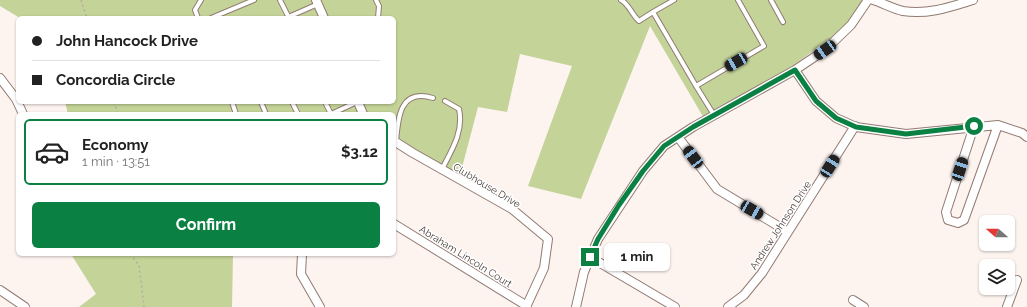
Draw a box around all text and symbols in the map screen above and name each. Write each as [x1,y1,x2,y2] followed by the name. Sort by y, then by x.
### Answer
[56,32,198,50] text: John Hancock Drive
[812,38,838,62] car
[723,51,749,73] car
[56,71,175,89] text: Concordia Circle
[965,117,983,135] route start
[34,134,70,170] icon: car
[82,136,149,154] text: Economy
[341,143,378,161] text: $3.12
[681,144,705,170] car
[819,153,841,179] car
[82,154,150,169] text: 1 min · 13:51
[951,156,969,182] car
[451,161,522,210] street label: Clubhouse Drive
[748,179,813,272] street label: Andrew Johnson Drive
[739,199,765,221] car
[32,202,380,248] button: Confirm
[979,215,1015,251] north arrow
[979,215,1015,295] map controls
[418,223,514,290] street label: Abraham Lincoln Court
[604,243,670,271] callout: 1 min
[581,248,599,266] route end
[621,249,653,264] text: 1 min
[979,259,1015,295] button: layers

